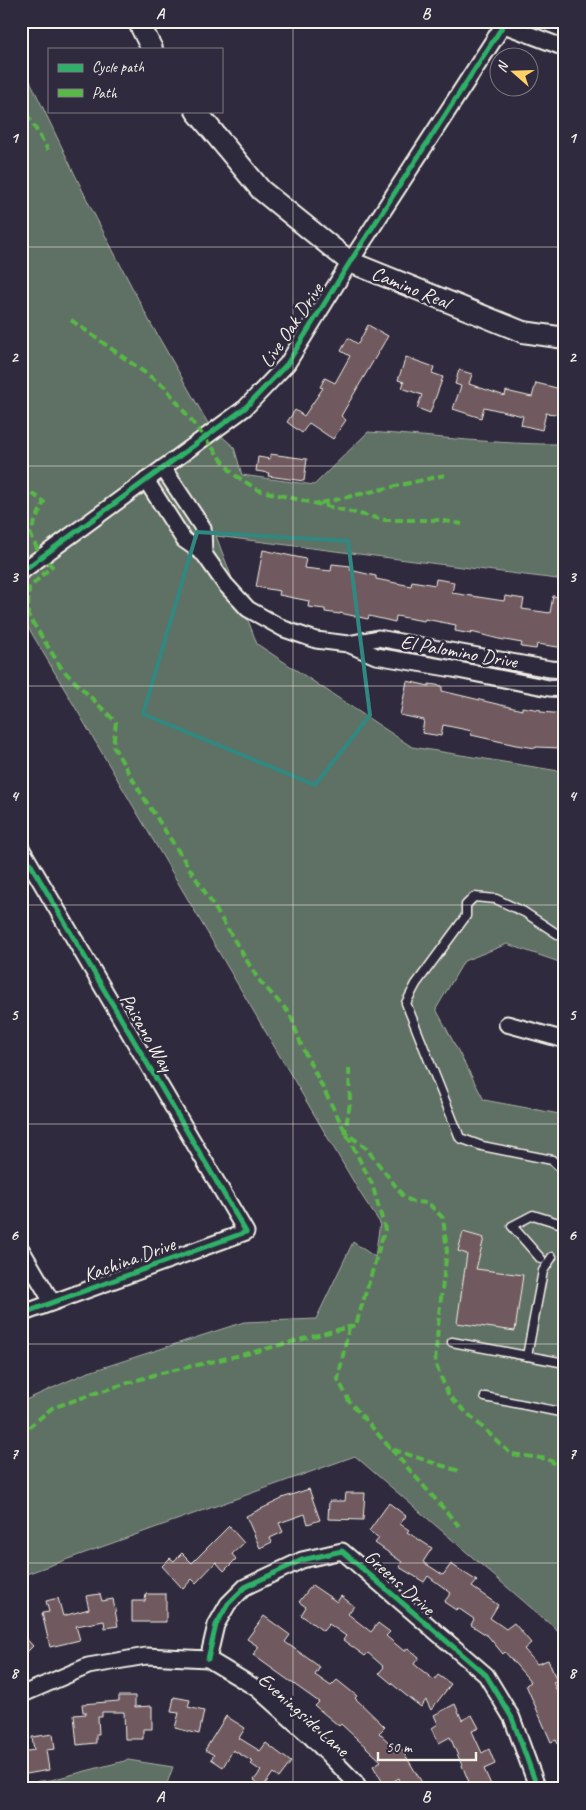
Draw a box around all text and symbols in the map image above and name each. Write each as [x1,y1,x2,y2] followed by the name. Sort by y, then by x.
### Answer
[156,4,166,24] text: A
[422,4,432,24] text: B
[48,48,222,112] legend
[488,48,538,98] north arrow
[92,58,144,77] text: Cycle path
[493,59,513,75] text: N
[92,84,118,103] text: Path
[10,128,19,148] text: 1
[568,128,577,148] text: 1
[368,260,457,316] street label: Camino Real
[254,277,330,372] street label: Live Oak Drive
[10,347,19,367] text: 2
[568,347,577,367] text: 2
[10,567,19,587] text: 3
[568,567,577,587] text: 3
[399,629,521,674] street label: El Palomino Drive
[10,786,19,806] text: 4
[568,786,577,806] text: 4
[114,989,180,1078] street label: Paisano Way
[11,1005,20,1025] text: 5
[569,1005,578,1025] text: 5
[10,1225,19,1245] text: 6
[568,1225,577,1245] text: 6
[80,1231,180,1288] street label: Kachina Drive
[10,1444,19,1464] text: 7
[568,1444,577,1464] text: 7
[359,1544,441,1622] street label: Greens Drive
[10,1663,19,1683] text: 8
[568,1663,577,1683] text: 8
[253,1667,356,1763] street label: Eveningside Lane
[378,1730,476,1762] scale bar
[386,1738,413,1757] text: 50 m
[156,1787,166,1807] text: A
[422,1787,432,1807] text: B

